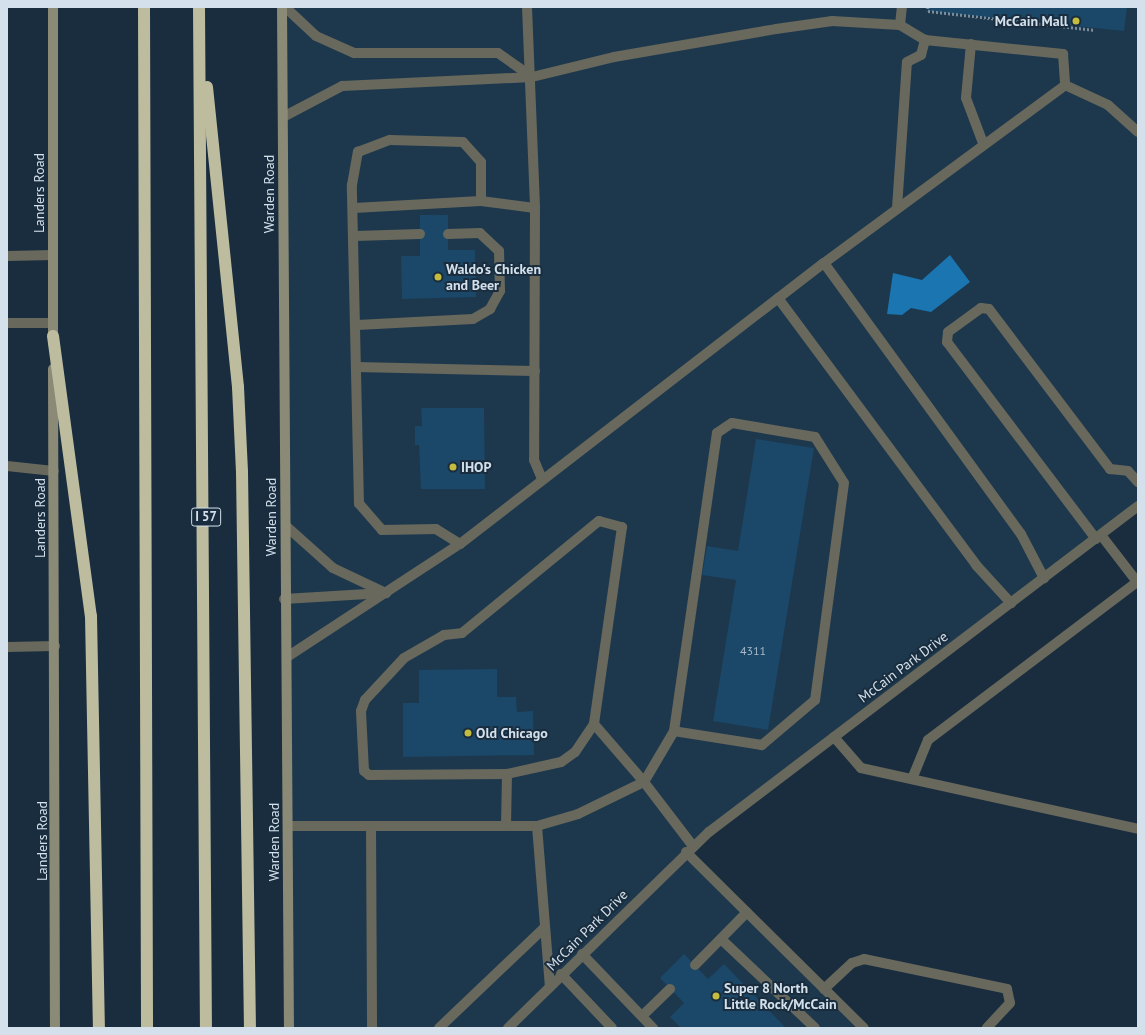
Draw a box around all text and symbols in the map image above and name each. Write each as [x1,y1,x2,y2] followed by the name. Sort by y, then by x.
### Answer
[995,13,1068,29] place label: McCain Mall
[1071,16,1081,26] marker: McCain Mall
[31,153,47,233] street label: Landers Road
[261,155,277,233] street label: Warden Road
[446,261,541,294] place label: Waldo's Chicken and Beer
[433,272,443,282] marker: Waldo's Chicken and Beer
[461,459,491,475] place label: IHOP
[448,462,458,472] marker: IHOP
[32,478,48,558] street label: Landers Road
[263,478,279,556] street label: Warden Road
[191,506,221,528] road number: I 57
[855,628,951,706] street label: McCain Park Drive
[740,644,766,658] house number: 4311
[476,725,548,741] place label: Old Chicago
[463,728,473,738] marker: Old Chicago
[34,801,50,881] street label: Landers Road
[266,803,282,881] street label: Warden Road
[543,886,631,974] street label: McCain Park Drive
[724,980,837,1012] place label: Super 8 North Little Rock/McCain
[711,991,721,1001] marker: Super 8 North Little Rock/McCain

